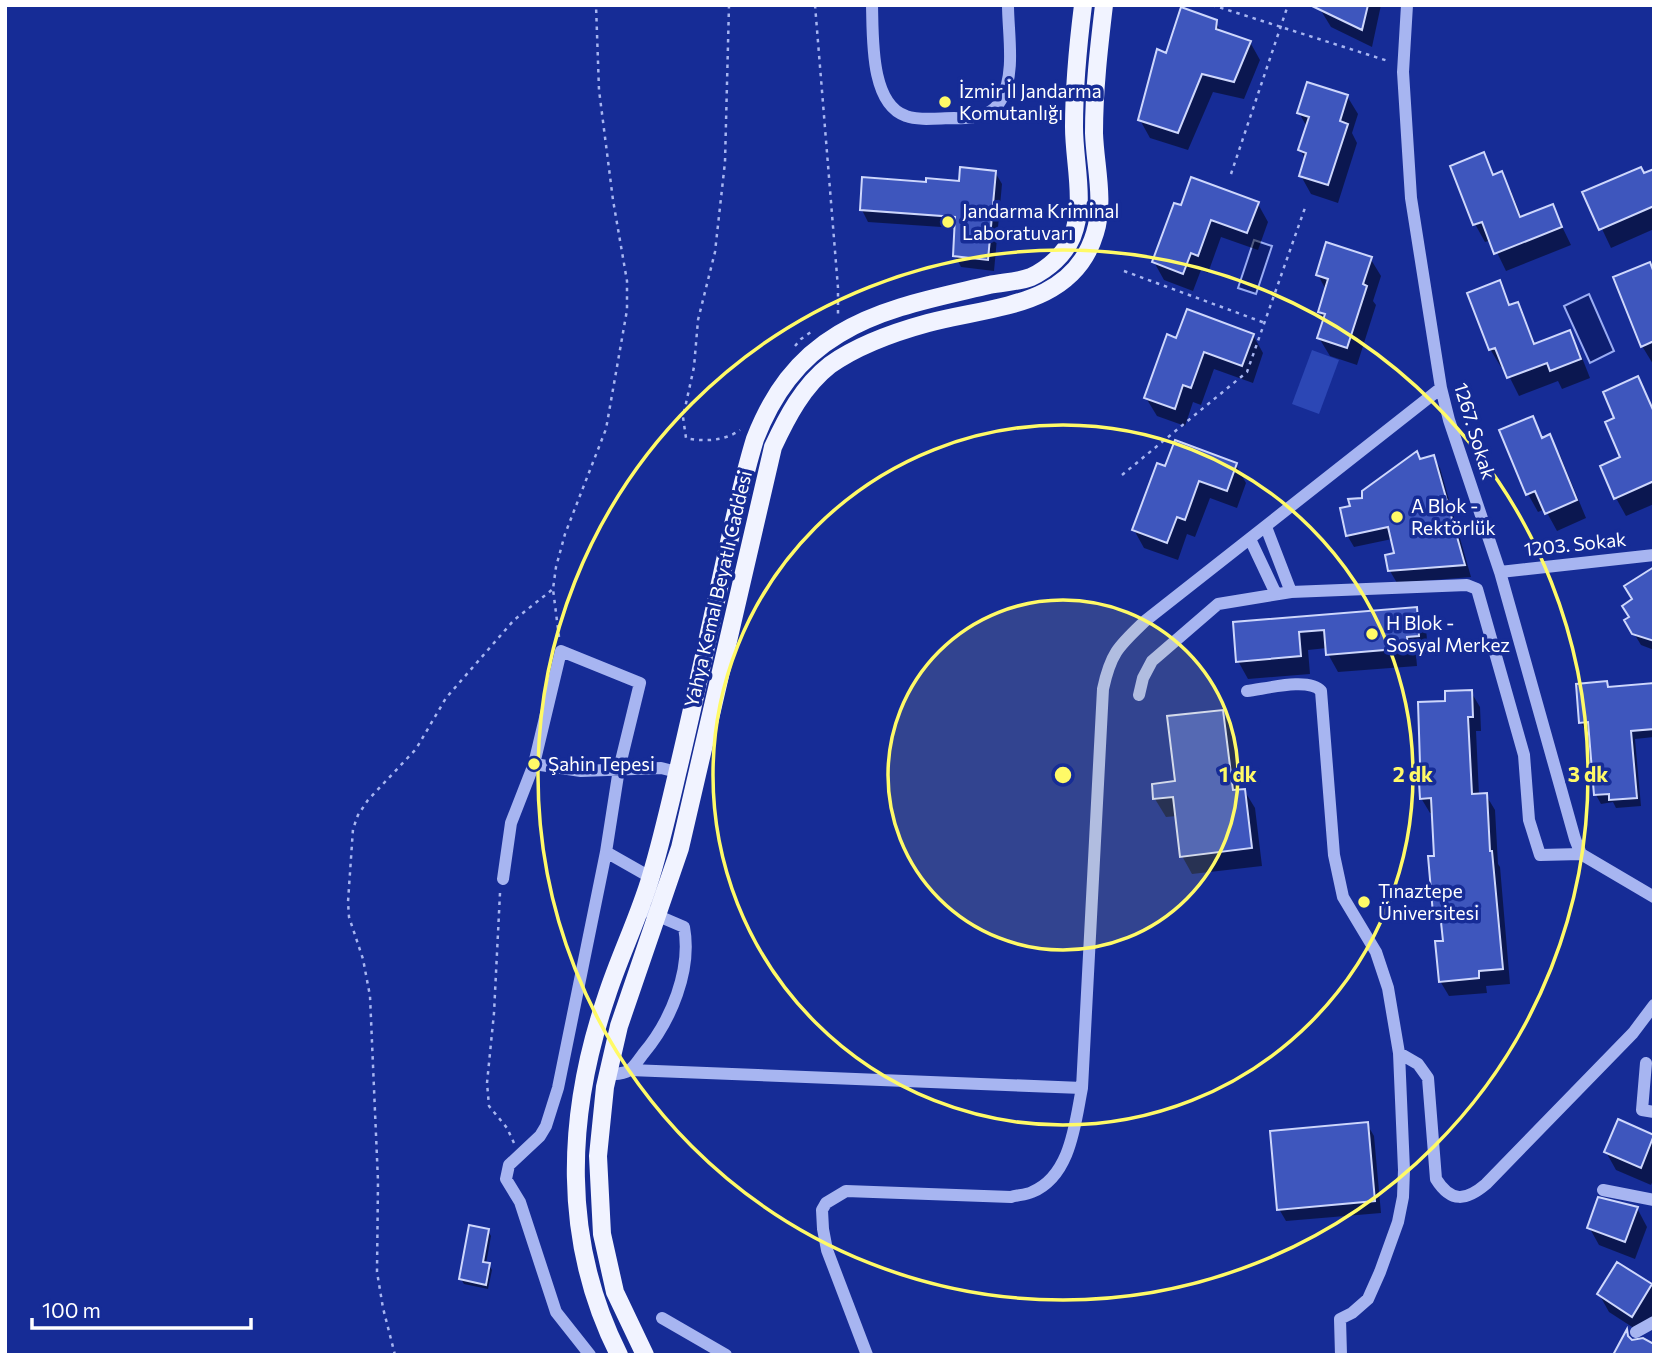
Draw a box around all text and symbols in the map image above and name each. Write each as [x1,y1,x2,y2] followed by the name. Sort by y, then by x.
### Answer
[959,79,1102,124] place label: İzmir İl Jandarma Komutanlığı
[937,94,953,110] marker: İzmir İl Jandarma Komutanlığı
[962,199,1119,244] place label: Jandarma Kriminal Laboratuvarı
[940,214,956,230] marker: Jandarma Kriminal Laboratuvarı
[1450,380,1501,482] street label: 1267. Sokak
[679,468,756,710] street label: Yahya Kemal Beyatlı Caddesi
[1411,494,1496,539] place label: A Blok - Rektörlük
[1389,509,1405,525] marker: A Blok - Rektörlük
[1523,527,1627,560] street label: 1203. Sokak
[1386,611,1510,656] place label: H Blok - Sosyal Merkez
[1364,626,1380,642] marker: H Blok - Sosyal Merkez
[548,752,655,775] place label: Şahin Tepesi
[526,756,542,772] marker: Şahin Tepesi
[1219,761,1257,786] text: 1 dk
[1393,761,1433,786] text: 2 dk
[1568,761,1608,786] text: 3 dk
[1051,763,1075,787] centre of rings
[1378,879,1479,924] place label: Tınaztepe Üniversitesi
[1356,894,1372,910] marker: Tınaztepe Üniversitesi
[32,1286,250,1330] scale bar
[42,1297,101,1322] text: 100 m

